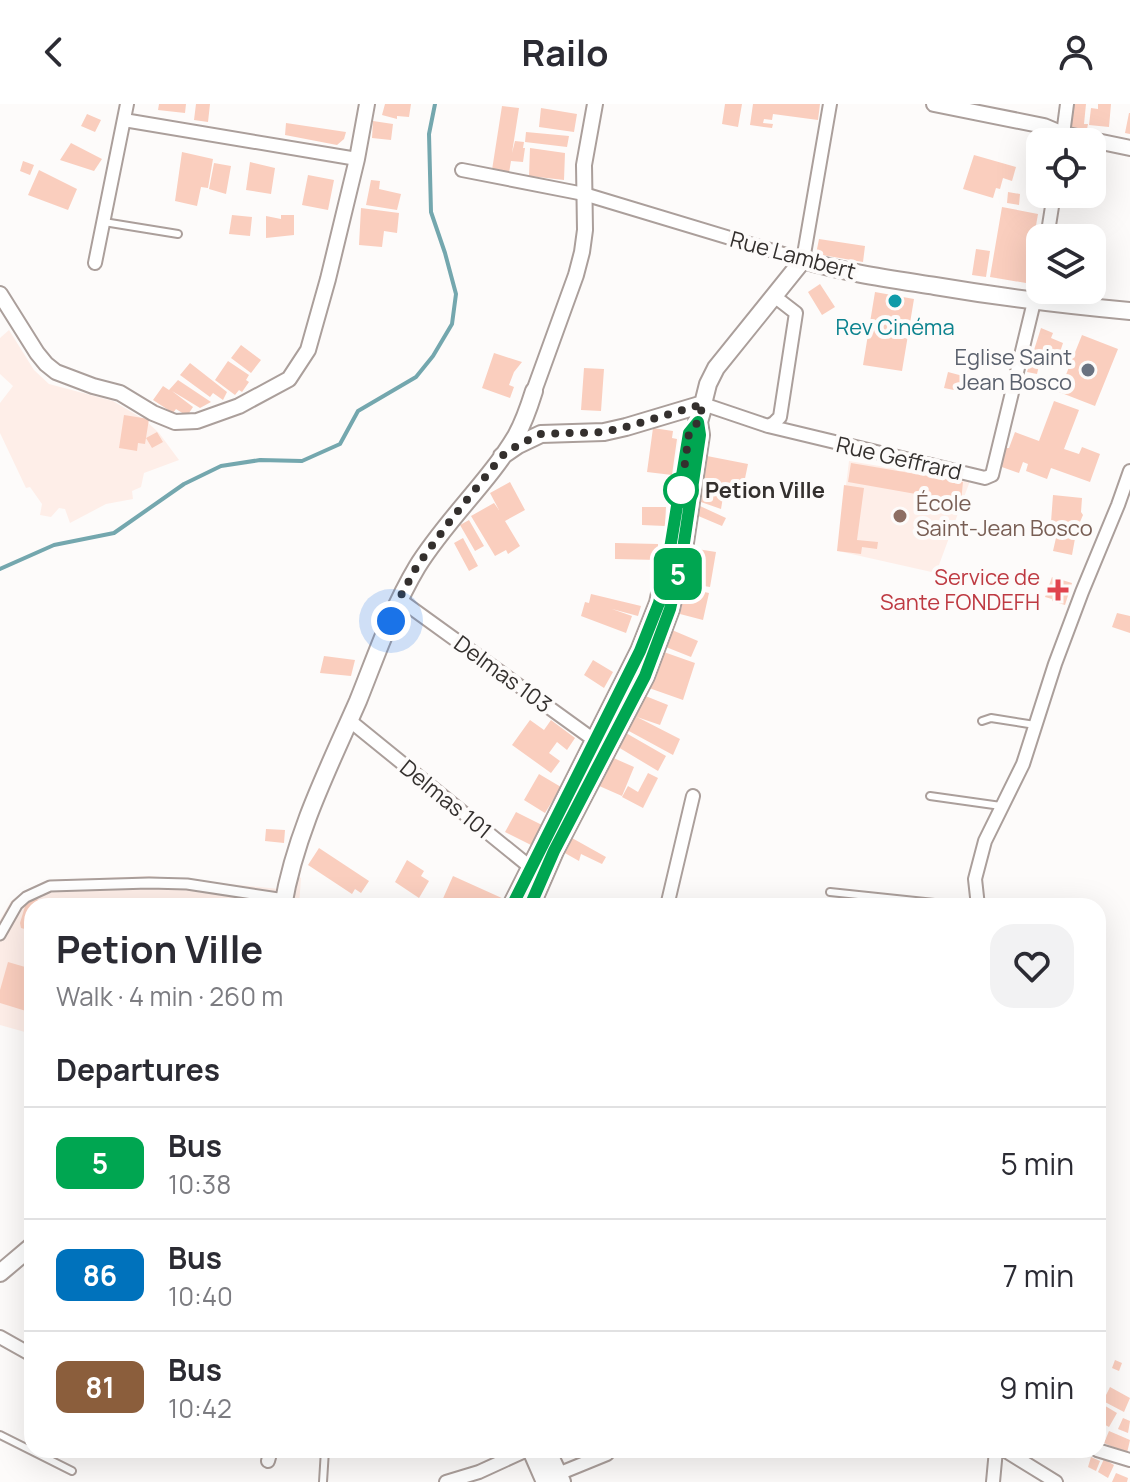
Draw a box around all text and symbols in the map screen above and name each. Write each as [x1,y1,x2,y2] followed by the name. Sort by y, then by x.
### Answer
[522,28,608,77] text: Railo
[32,30,76,74] icon: back
[1054,30,1098,74] icon: person
[1026,128,1106,304] map controls
[1026,128,1106,208] button: locate
[727,224,859,286] street label: Rue Lambert
[1026,224,1106,304] button: layers
[886,292,904,310] marker: Rev Cinéma
[835,312,955,342] place label: Rev Cinéma
[955,342,1072,397] place label: Eglise Saint Jean Bosco
[1079,361,1097,379] marker: Eglise Saint Jean Bosco
[833,429,965,487] street label: Rue Geffrard
[664,473,698,507] marker: Petion Ville
[705,475,825,505] place label: Petion Ville
[916,488,1093,543] place label: École Saint-Jean Bosco
[891,507,909,525] marker: École Saint-Jean Bosco
[652,548,704,600] line badge: 5
[670,555,686,593] text: 5
[880,562,1040,617] place label: Service de Sante FONDEFH
[1047,579,1069,601] marker: Service de Sante FONDEFH
[371,601,411,641] your location
[448,628,558,720] street label: Delmas 103
[394,753,498,845] street label: Delmas 101
[56,922,263,974] text: Petion Ville
[990,924,1074,1008] button: heart
[56,978,283,1014] text: Walk · 4 min · 260 m
[56,1049,220,1090] text: Departures
[168,1125,222,1166] text: Bus
[1000,1143,1074,1184] text: 5 min
[92,1144,108,1182] text: 5
[168,1166,231,1202] text: 10:38
[168,1237,222,1278] text: Bus
[1003,1255,1074,1296] text: 7 min
[83,1256,117,1294] text: 86
[168,1278,233,1314] text: 10:40
[168,1349,222,1390] text: Bus
[999,1367,1074,1408] text: 9 min
[85,1368,115,1406] text: 81
[168,1390,232,1426] text: 10:42

